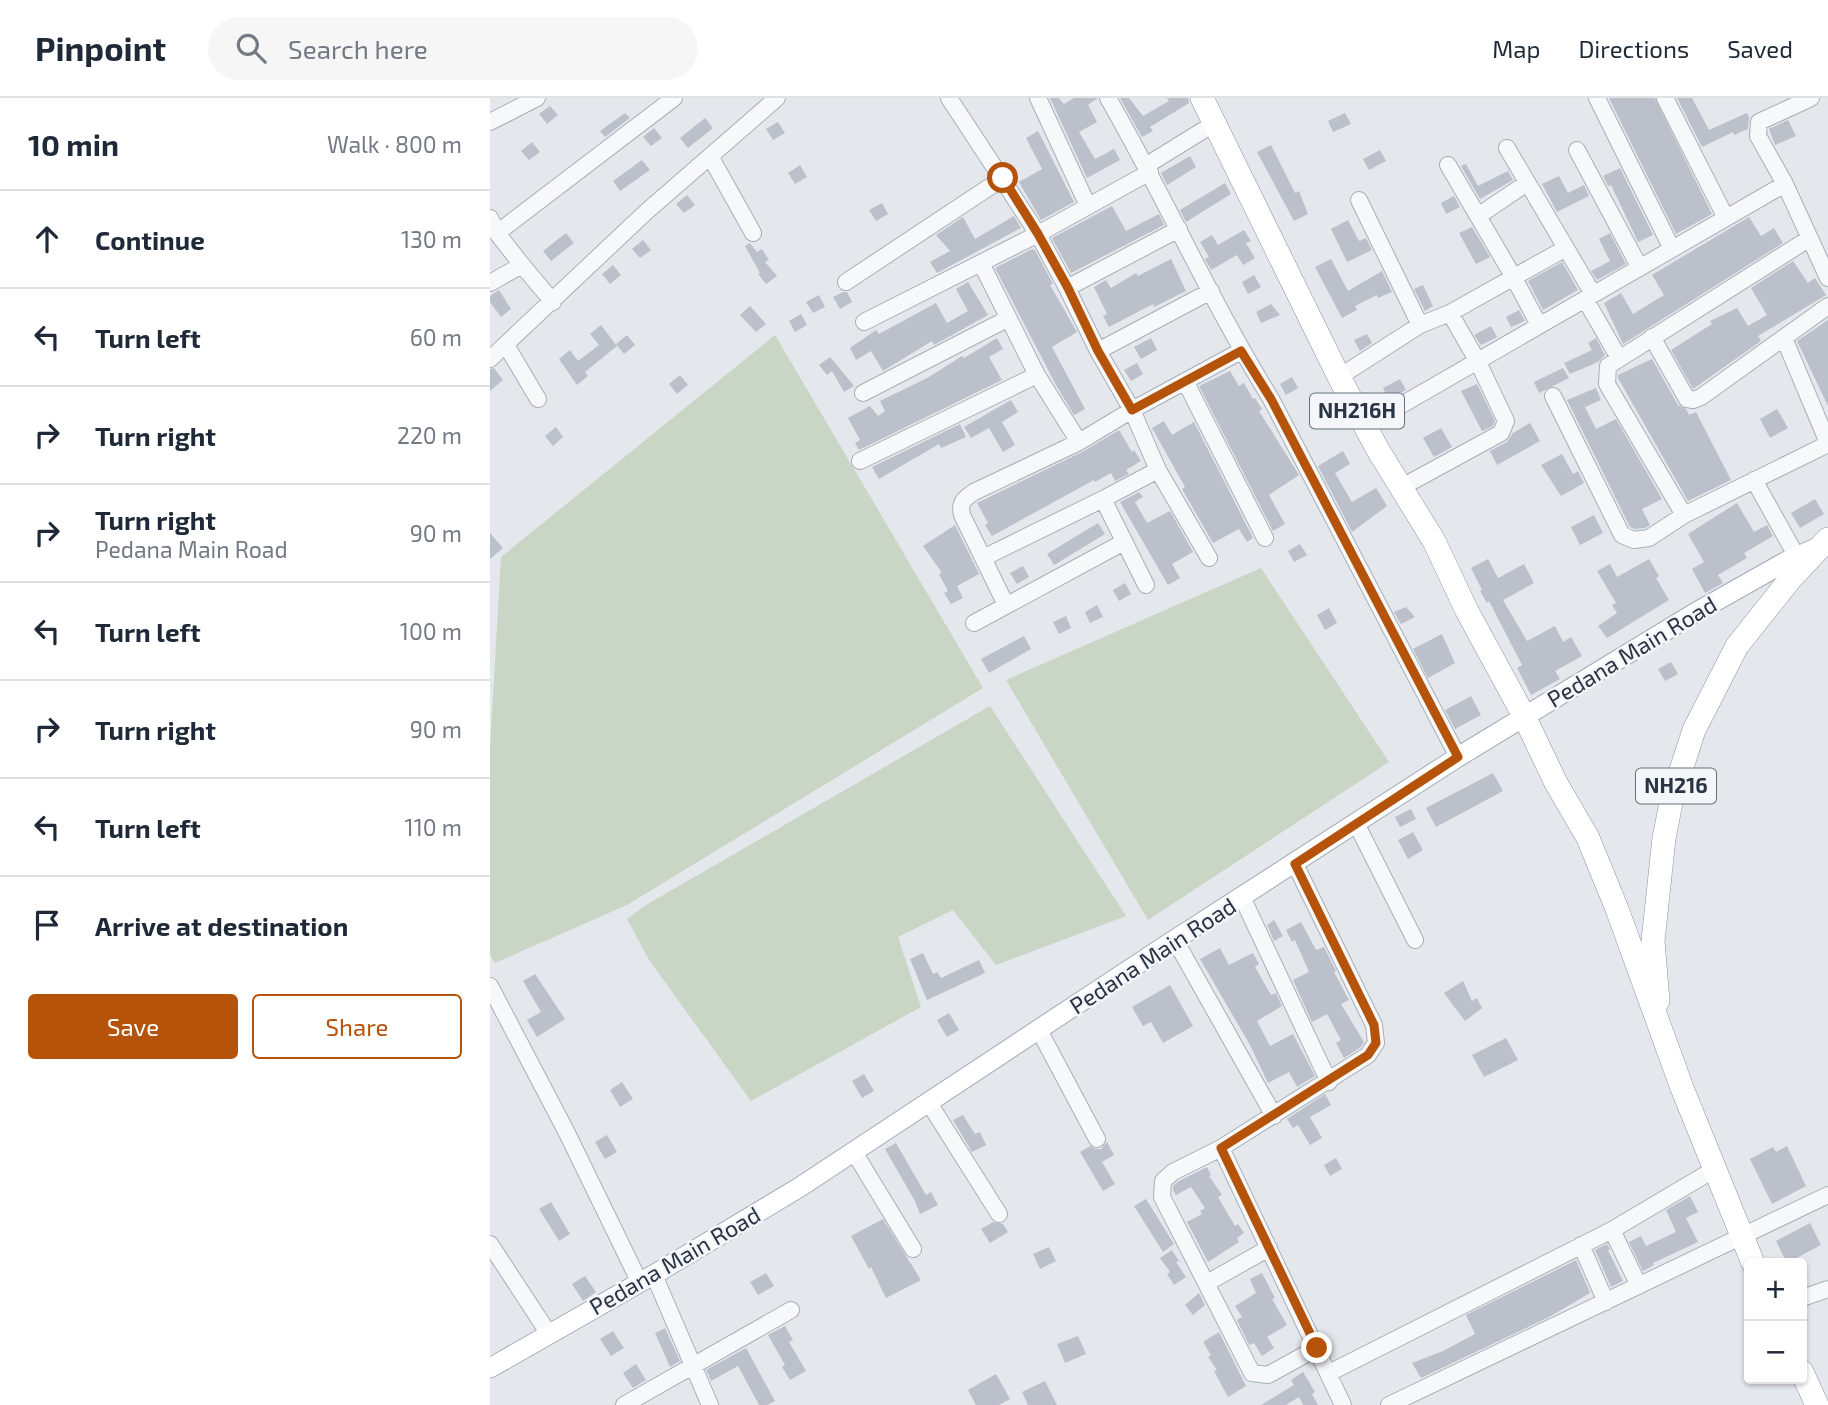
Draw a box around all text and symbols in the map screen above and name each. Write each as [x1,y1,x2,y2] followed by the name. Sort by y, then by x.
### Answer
[208,17,698,80] search box
[35,28,166,68] text: Pinpoint
[232,29,270,67] icon: search
[288,33,428,64] text: Search here
[1492,34,1540,63] text: Map
[1578,34,1689,63] text: Directions
[1727,34,1793,63] text: Saved
[28,126,119,162] text: 10 min
[327,130,462,158] text: Walk · 800 m
[987,162,1018,193] route start
[28,220,66,258] icon: ahead
[95,224,205,255] text: Continue
[401,225,462,253] text: 130 m
[28,318,66,356] icon: left
[95,322,201,353] text: Turn left
[410,323,462,351] text: 60 m
[1310,394,1404,428] road number: NH216H
[28,416,66,454] icon: right
[95,420,216,451] text: Turn right
[397,421,462,449] text: 220 m
[95,504,216,535] text: Turn right
[28,514,66,552] icon: right
[410,519,462,547] text: 90 m
[95,535,288,563] text: Pedana Main Road
[1542,590,1721,713] street label: Pedana Main Road
[28,612,66,650] icon: left
[95,616,201,647] text: Turn left
[400,617,462,645] text: 100 m
[28,710,66,748] icon: right
[95,714,216,745] text: Turn right
[410,715,462,743] text: 90 m
[1636,768,1716,804] road number: NH216
[28,808,66,846] icon: left
[95,812,201,843] text: Turn left
[405,813,462,841] text: 110 m
[1064,891,1241,1019] street label: Pedana Main Road
[28,906,66,944] icon: arrive
[95,910,348,941] text: Arrive at destination
[28,994,238,1059] button: Save
[252,994,462,1059] button: Share
[584,1200,765,1320] street label: Pedana Main Road
[1744,1258,1807,1384] map controls
[1744,1258,1807,1321] button: +
[1744,1321,1807,1384] button: −
[1301,1332,1332,1363] route end

